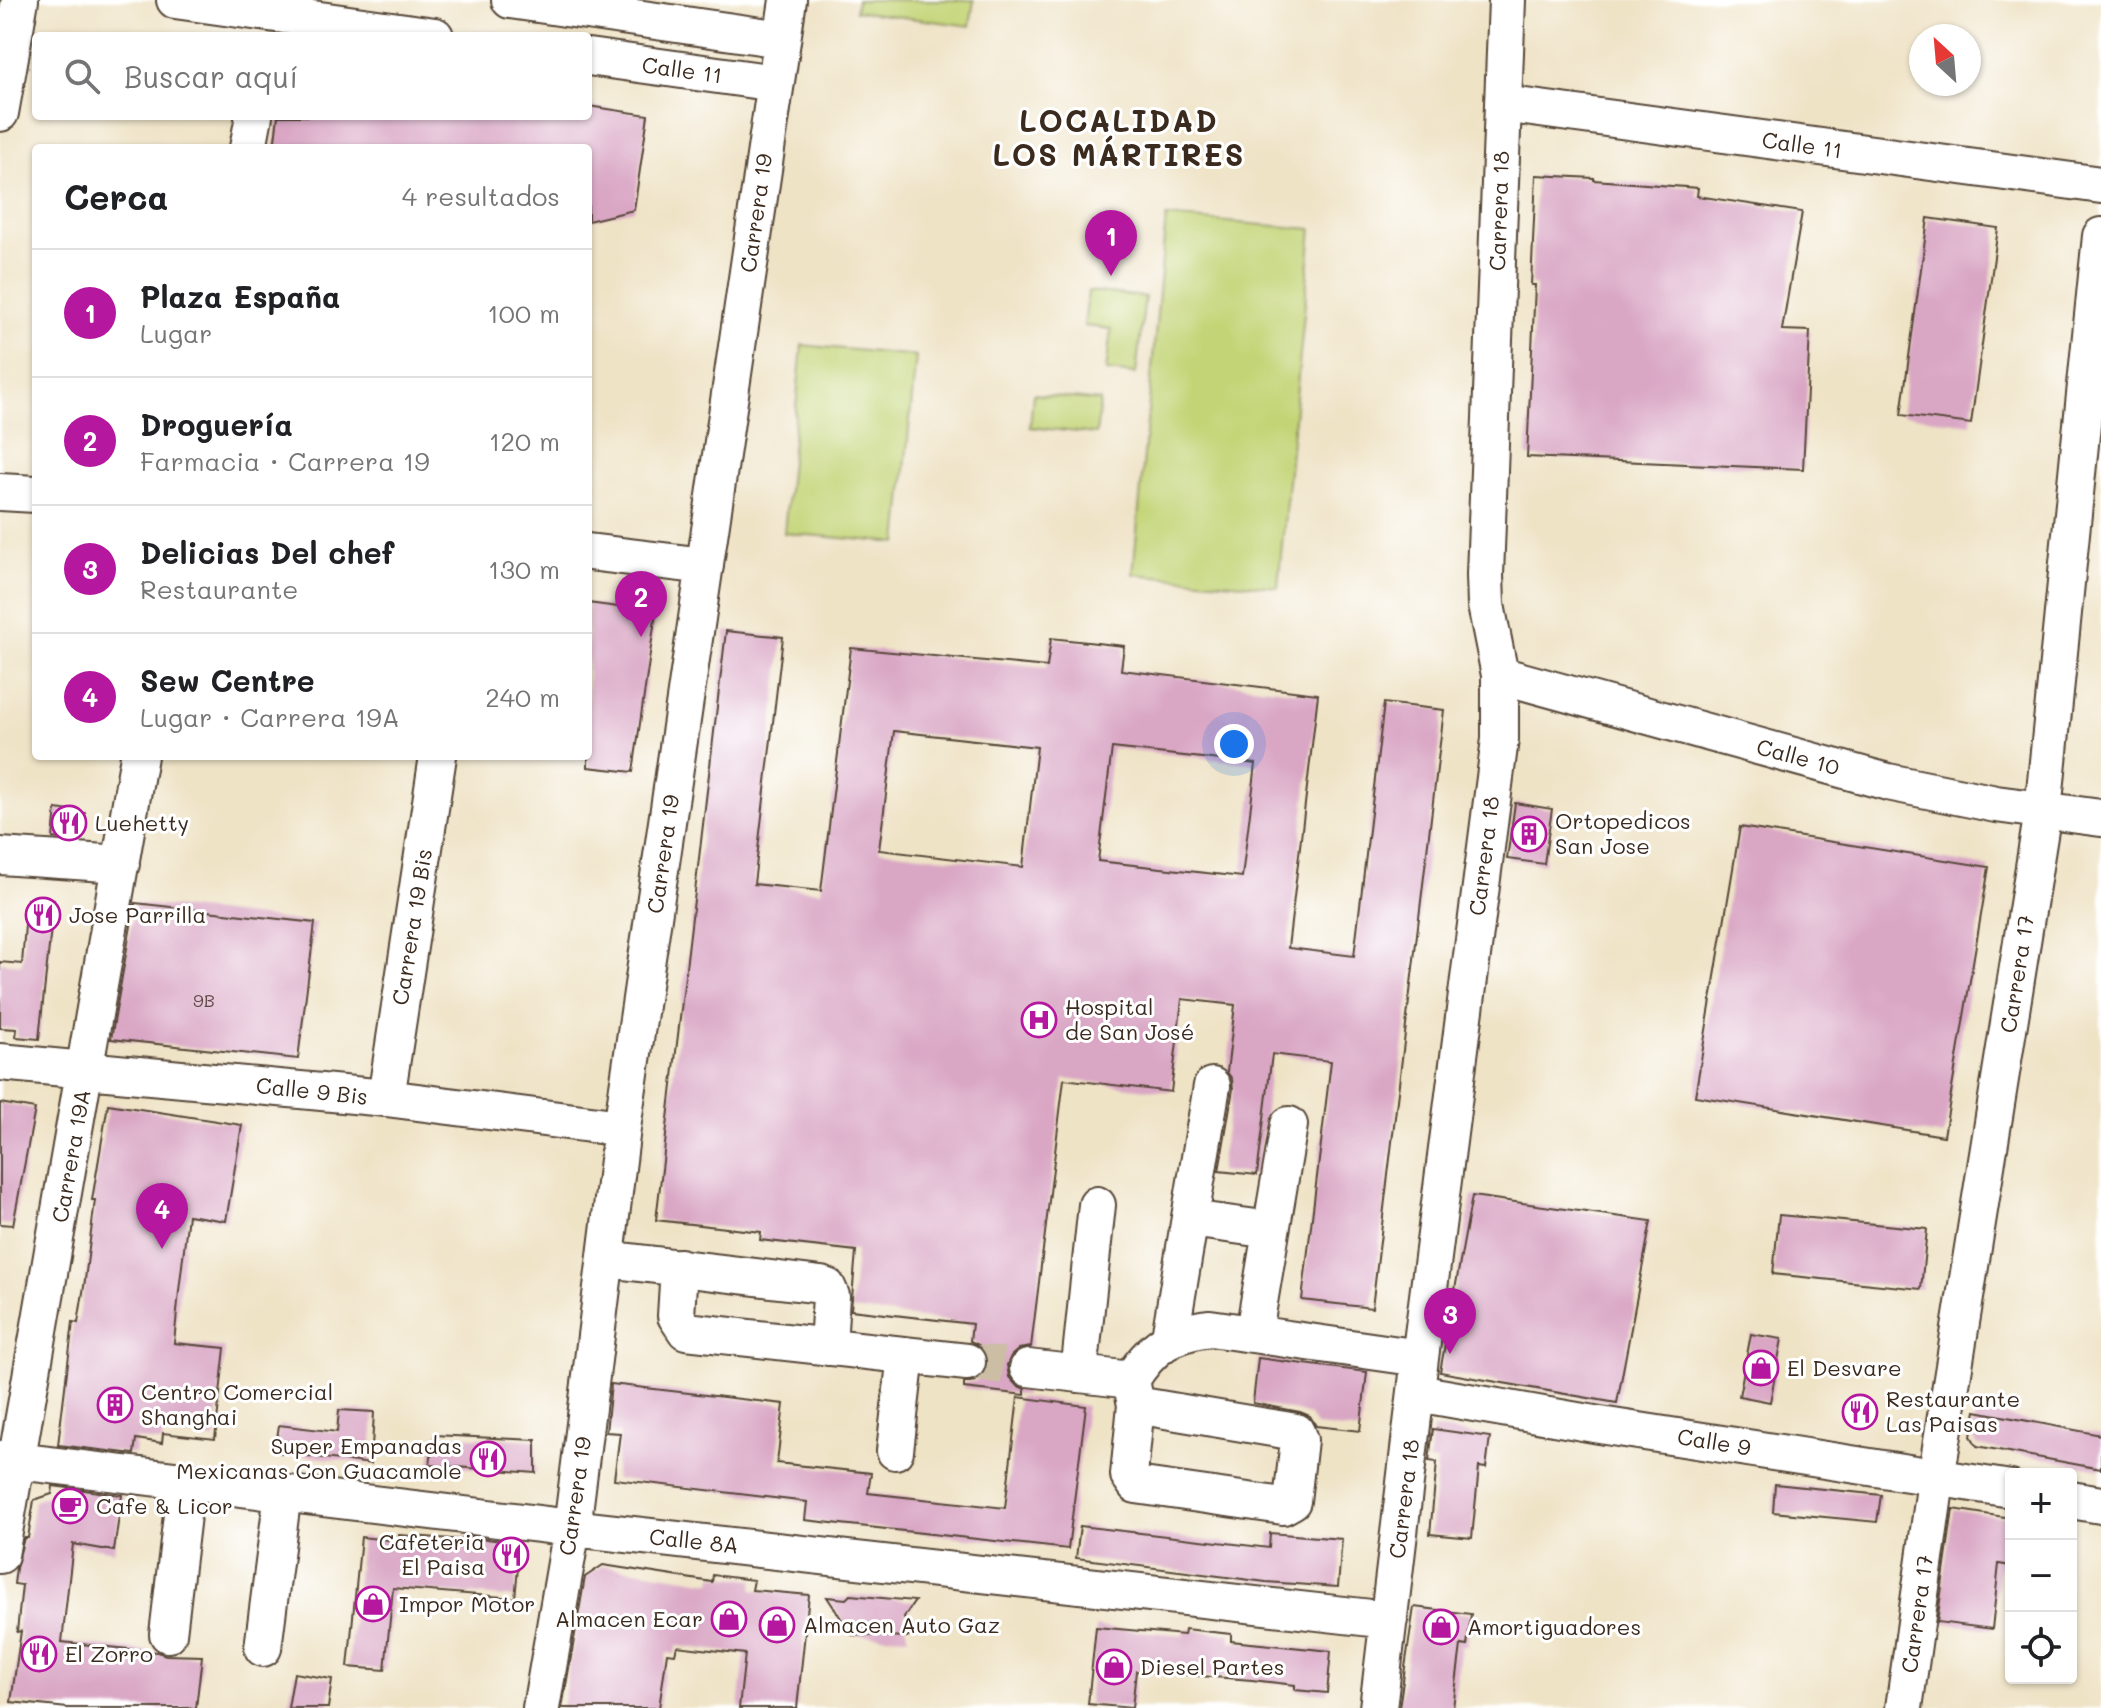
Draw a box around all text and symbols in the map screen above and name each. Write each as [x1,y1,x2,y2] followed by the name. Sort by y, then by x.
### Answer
[1909,24,1981,96] north arrow
[32,32,592,120] search box
[640,50,724,89] street label: Calle 11
[60,54,104,98] icon: search
[124,56,298,96] text: Buscar aquí
[992,100,1246,174] district label: LOCALIDAD LOS MÁRTIRES
[1760,125,1844,164] street label: Calle 11
[1482,150,1515,271] street label: Carrera 18
[733,152,778,274] street label: Carrera 19
[64,174,168,219] text: Cerca
[402,179,560,213] text: 4 resultados
[1085,210,1137,276] pin: 1
[140,276,340,316] text: Plaza España
[84,296,96,330] text: 1
[487,296,560,330] text: 100 m
[140,316,212,350] text: Lugar
[140,404,293,444] text: Droguería
[83,424,97,458] text: 2
[489,424,560,458] text: 120 m
[140,444,430,478] text: Farmacia · Carrera 19
[140,532,394,572] text: Delicias Del chef
[82,552,98,586] text: 3
[488,552,560,586] text: 130 m
[615,571,667,637] pin: 2
[140,572,298,606] text: Restaurante
[140,660,315,700] text: Sew Centre
[82,680,98,714] text: 4
[485,680,560,714] text: 240 m
[140,700,400,734] text: Lugar · Carrera 19A
[1214,724,1254,764] your location
[1754,732,1843,781] street label: Calle 10
[640,793,685,915] street label: Carrera 19
[1462,795,1505,917] street label: Carrera 18
[50,804,88,842] restaurant icon: Luehetty
[1555,806,1691,860] place label: Ortopedicos San Jose
[95,808,189,837] place label: Luehetty
[1510,815,1548,853] building icon: Ortopedicos San Jose
[385,847,438,1007] street label: Carrera 19 Bis
[24,896,62,934] restaurant icon: Jose Parrilla
[69,900,206,929] place label: Jose Parrilla
[1993,913,2040,1035] street label: Carrera 17
[193,988,215,1012] house number: 9B
[1065,992,1194,1046] place label: Hospital de San José
[1020,1001,1058,1039] hospital icon: Hospital de San José
[255,1070,369,1111] street label: Calle 9 Bis
[45,1087,97,1225] street label: Carrera 19A
[136,1183,188,1249] pin: 4
[1424,1288,1476,1354] pin: 3
[1742,1349,1780,1387] shop icon: El Desvare
[1787,1353,1902,1382] place label: El Desvare
[141,1377,333,1431] place label: Centro Comercial Shanghai
[1886,1384,2020,1438] place label: Restaurante Las Paisas
[96,1386,134,1424] building icon: Centro Comercial Shanghai
[1841,1393,1879,1431] restaurant icon: Restaurante Las Paisas
[1675,1421,1753,1462] street label: Calle 9
[176,1431,462,1485] place label: Super Empanadas Mexicanas Con Guacamole
[552,1435,597,1557] street label: Carrera 19
[1382,1438,1425,1560] street label: Carrera 18
[469,1440,507,1478] restaurant icon: Super Empanadas Mexicanas Con Guacamole
[2005,1468,2077,1684] map controls
[2005,1468,2077,1540] button: +
[51,1487,89,1525] cafe icon: Cafe & Licor
[96,1491,233,1520] place label: Cafe & Licor
[648,1521,740,1560] street label: Calle 8A
[379,1527,485,1581] place label: Cafeteria El Paisa
[492,1536,530,1574] restaurant icon: Cafeteria El Paisa
[2005,1540,2077,1612] button: −
[1894,1553,1939,1675] street label: Carrera 17
[354,1585,392,1623] shop icon: Impor Motor
[399,1589,535,1618] place label: Impor Motor
[710,1600,748,1638] shop icon: Almacen Ecar
[555,1604,703,1633] place label: Almacen Ecar
[758,1606,796,1644] shop icon: Almacen Auto Gaz
[1422,1608,1460,1646] shop icon: Amortiguadores
[803,1610,1000,1639] place label: Almacen Auto Gaz
[1467,1612,1641,1641] place label: Amortiguadores
[2005,1612,2077,1684] button: locate
[20,1635,58,1673] restaurant icon: El Zorro
[65,1639,153,1668] place label: El Zorro
[1095,1648,1133,1686] shop icon: Diesel Partes
[1140,1652,1285,1681] place label: Diesel Partes

